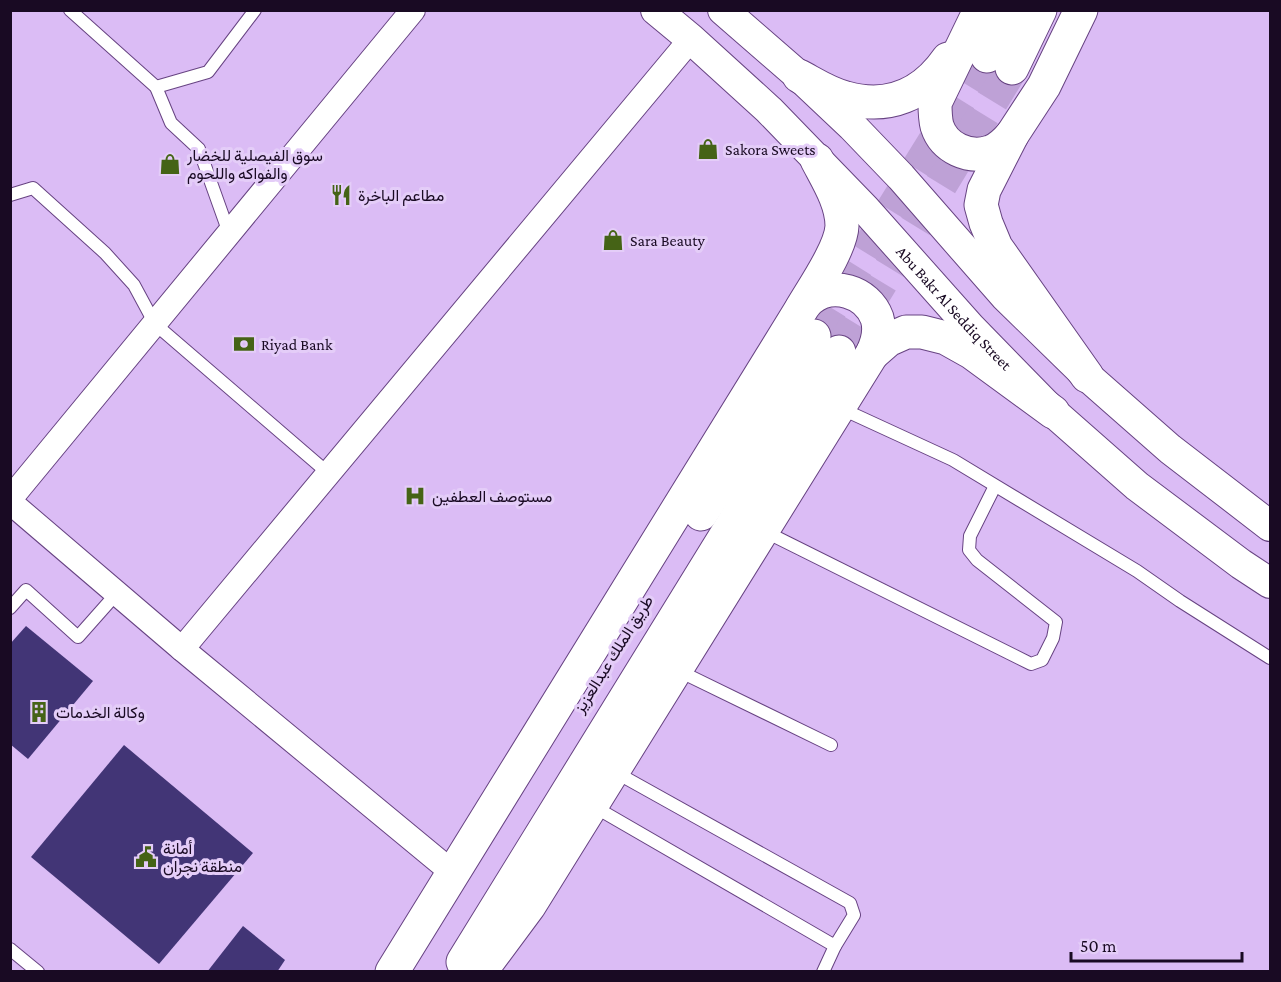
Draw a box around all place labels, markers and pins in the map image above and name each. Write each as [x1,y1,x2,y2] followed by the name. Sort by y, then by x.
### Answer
[696,137,720,161] shop icon: Sakora Sweets
[725,141,816,158] place label: Sakora Sweets
[186,147,323,184] place label: سوق الفيصلية للخضار والفواكه واللحوم
[158,152,182,176] shop icon: سوق الفيصلية للخضار والفواكه واللحوم
[329,183,353,207] restaurant icon: مطاعم الباخرة
[358,187,444,206] place label: مطاعم الباخرة
[601,228,625,252] shop icon: Sara Beauty
[630,232,706,250] place label: Sara Beauty
[232,332,256,356] bank icon: Riyad Bank
[261,336,333,354] place label: Riyad Bank
[403,484,427,508] hospital icon: مستوصف العطفين
[432,488,552,507] place label: مستوصف العطفين
[27,700,51,724] building icon: وكالة الخدمات
[56,704,145,723] place label: وكالة الخدمات
[163,840,242,877] place label: أمانة منطقة نجران
[134,845,158,869] public building icon: أمانة منطقة نجران

